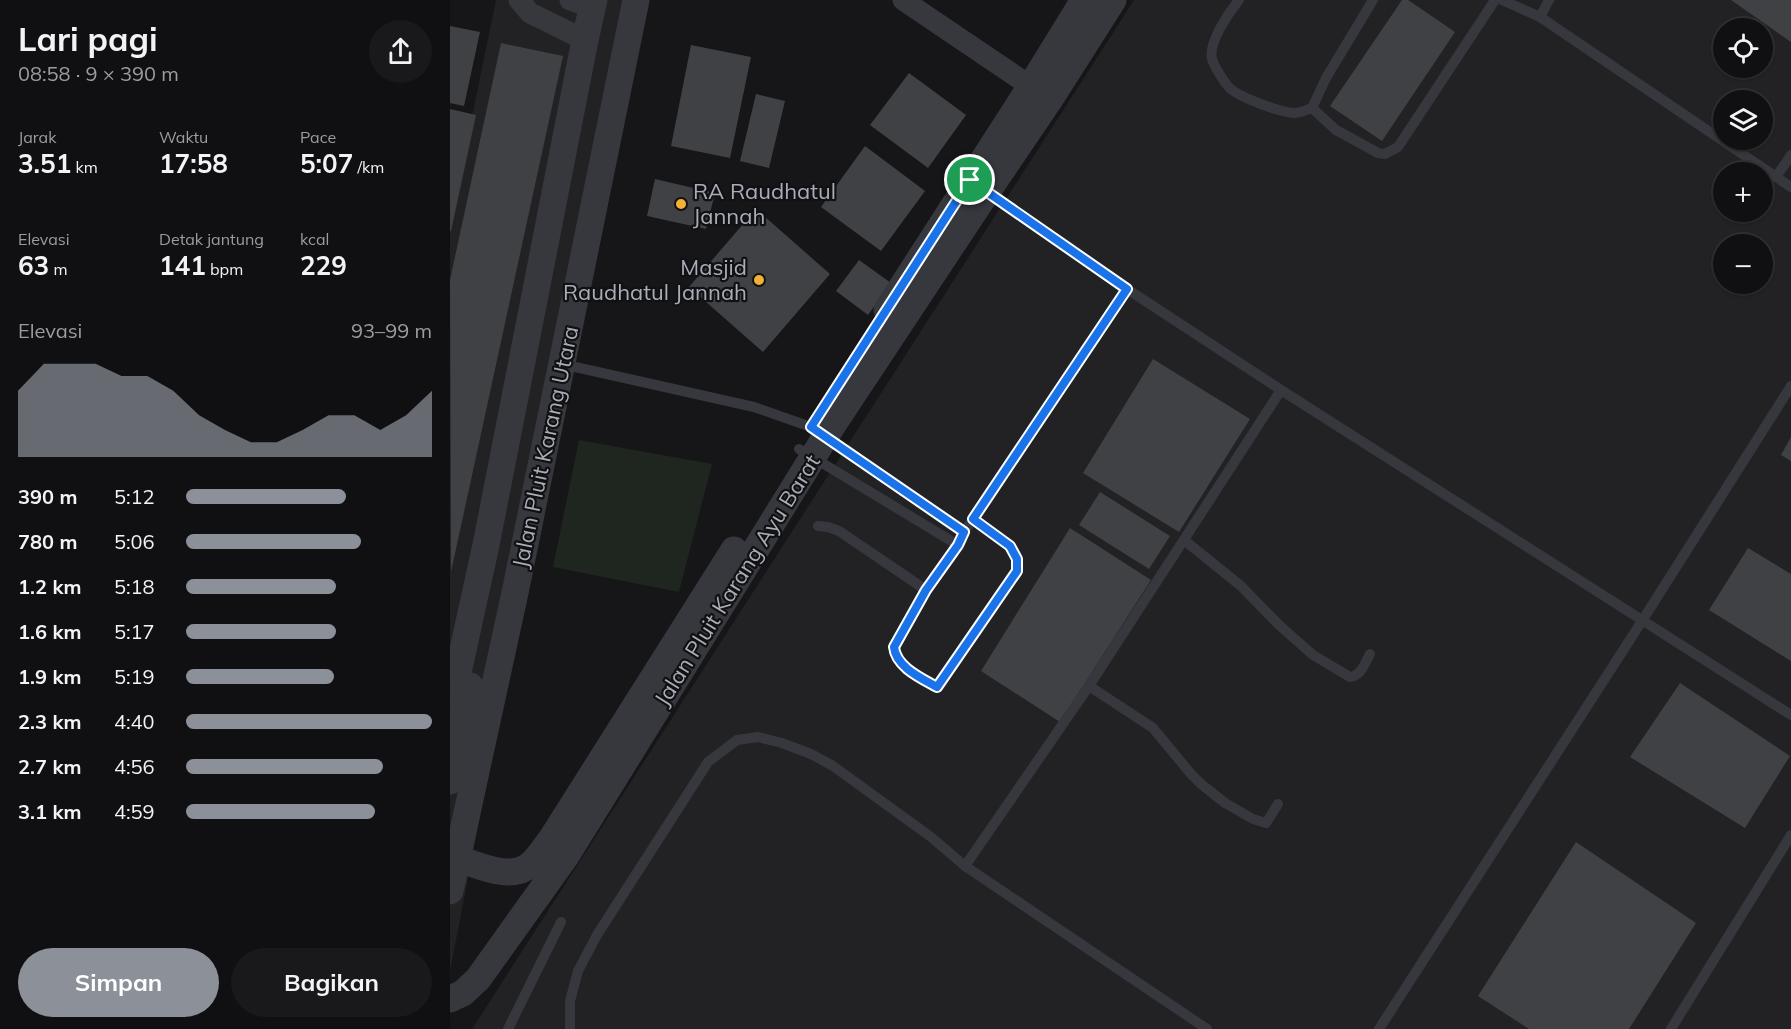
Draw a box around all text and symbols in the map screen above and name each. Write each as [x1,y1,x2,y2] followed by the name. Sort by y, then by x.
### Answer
[18,18,158,59] text: Lari pagi
[1713,18,1773,294] map controls
[1713,18,1773,78] button: locate
[369,20,432,83] button: share
[18,61,179,86] text: 08:58 · 9 × 390 m
[1713,90,1773,150] button: layers
[18,127,56,147] text: Jarak
[159,127,208,147] text: Waktu
[300,127,336,147] text: Pace
[18,147,71,180] text: 3.51
[159,147,228,180] text: 17:58
[300,147,353,180] text: 5:07
[944,154,995,205] pin
[71,157,98,177] text: km
[353,157,384,177] text: /km
[1713,162,1773,222] button: +
[953,163,986,196] icon: arrive
[693,177,836,230] place label: RA Raudhatul Jannah
[674,197,688,211] marker: RA Raudhatul Jannah
[18,229,70,249] text: Elevasi
[159,229,264,249] text: Detak jantung
[300,229,329,249] text: kcal
[1713,234,1773,294] button: −
[18,249,49,282] text: 63
[159,249,206,282] text: 141
[300,249,347,282] text: 229
[563,253,747,306] place label: Masjid Raudhatul Jannah
[49,259,67,279] text: m
[206,259,243,279] text: bpm
[752,273,766,287] marker: Masjid Raudhatul Jannah
[18,318,82,343] text: Elevasi
[351,318,432,343] text: 93–99 m
[506,323,584,571] street label: Jalan Pluit Karang Utara
[648,449,826,711] street label: Jalan Pluit Karang Ayu Barat
[18,484,77,509] text: 390 m
[114,484,155,509] text: 5:12
[18,529,77,554] text: 780 m
[114,529,155,554] text: 5:06
[18,574,81,599] text: 1.2 km
[114,574,155,599] text: 5:18
[18,619,81,644] text: 1.6 km
[114,619,155,644] text: 5:17
[18,664,81,689] text: 1.9 km
[114,664,155,689] text: 5:19
[18,709,81,734] text: 2.3 km
[114,709,155,734] text: 4:40
[18,754,81,779] text: 2.7 km
[114,754,155,779] text: 4:56
[18,799,81,824] text: 3.1 km
[114,799,155,824] text: 4:59
[18,948,219,1017] button: Simpan
[231,948,432,1017] button: Bagikan

